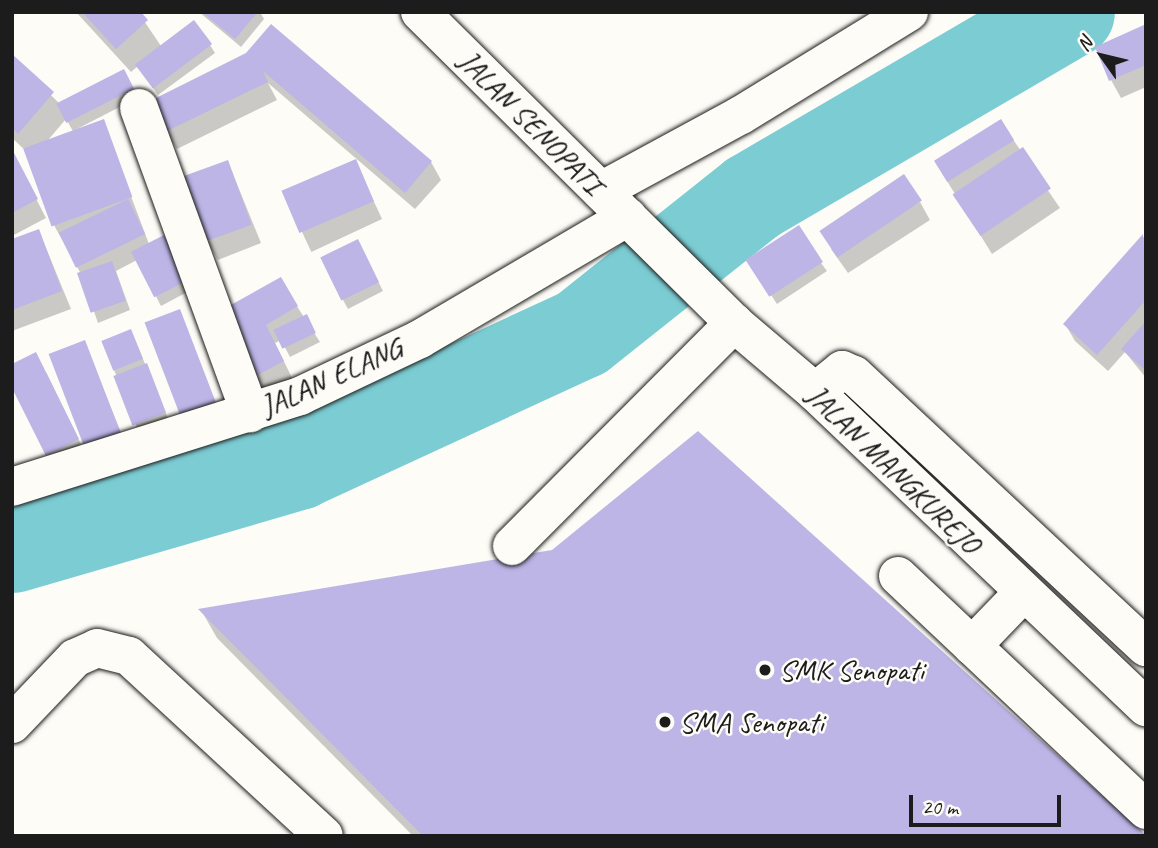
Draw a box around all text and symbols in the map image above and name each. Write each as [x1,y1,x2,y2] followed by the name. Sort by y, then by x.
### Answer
[1067,21,1137,91] north arrow
[1071,33,1098,56] text: N
[451,42,611,202] street label: JALAN SENOPATI
[255,330,407,424] street label: JALAN ELANG
[800,377,988,561] street label: JALAN MANGKUREJO
[779,652,924,688] place label: SMK Senopati
[757,662,773,678] marker: SMK Senopati
[679,704,824,740] place label: SMA Senopati
[657,714,673,730] marker: SMA Senopati
[913,782,1065,826] scale bar
[922,794,958,820] text: 20 m

